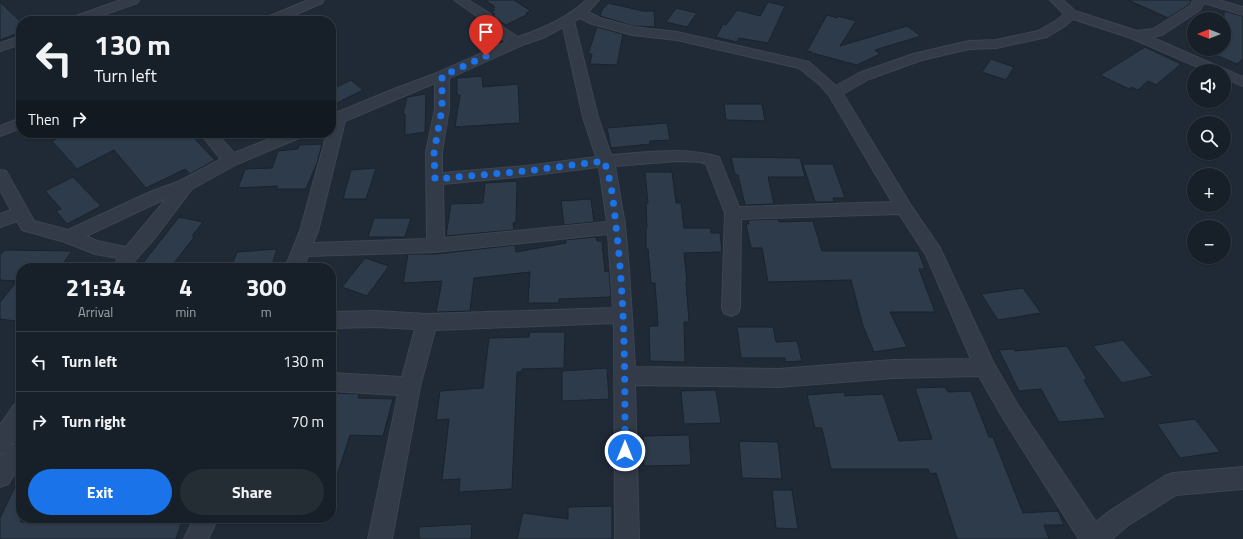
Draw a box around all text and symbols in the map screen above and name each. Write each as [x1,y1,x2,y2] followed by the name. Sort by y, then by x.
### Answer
[1187,12,1231,56] north arrow
[1187,12,1231,264] map controls
[469,15,503,56] pin
[475,21,497,43] icon: arrive
[94,23,171,66] text: 130 m
[28,32,80,84] icon: left
[94,62,157,89] text: Turn left
[1187,64,1231,108] button: sound
[28,108,60,131] text: Then
[68,108,90,130] icon: right
[1187,116,1231,160] button: search
[1187,168,1231,212] button: +
[1187,220,1231,264] button: −
[66,269,126,305] text: 21:34
[179,269,193,305] text: 4
[246,269,286,305] text: 300
[78,302,113,322] text: Arrival
[175,302,196,322] text: min
[261,302,272,322] text: m
[62,350,117,373] text: Turn left
[283,350,324,373] text: 130 m
[28,351,50,373] icon: left
[62,410,126,433] text: Turn right
[291,410,324,433] text: 70 m
[28,411,50,433] icon: right
[604,430,646,472] position arrow
[28,469,172,515] button: Exit
[180,469,324,515] button: Share

